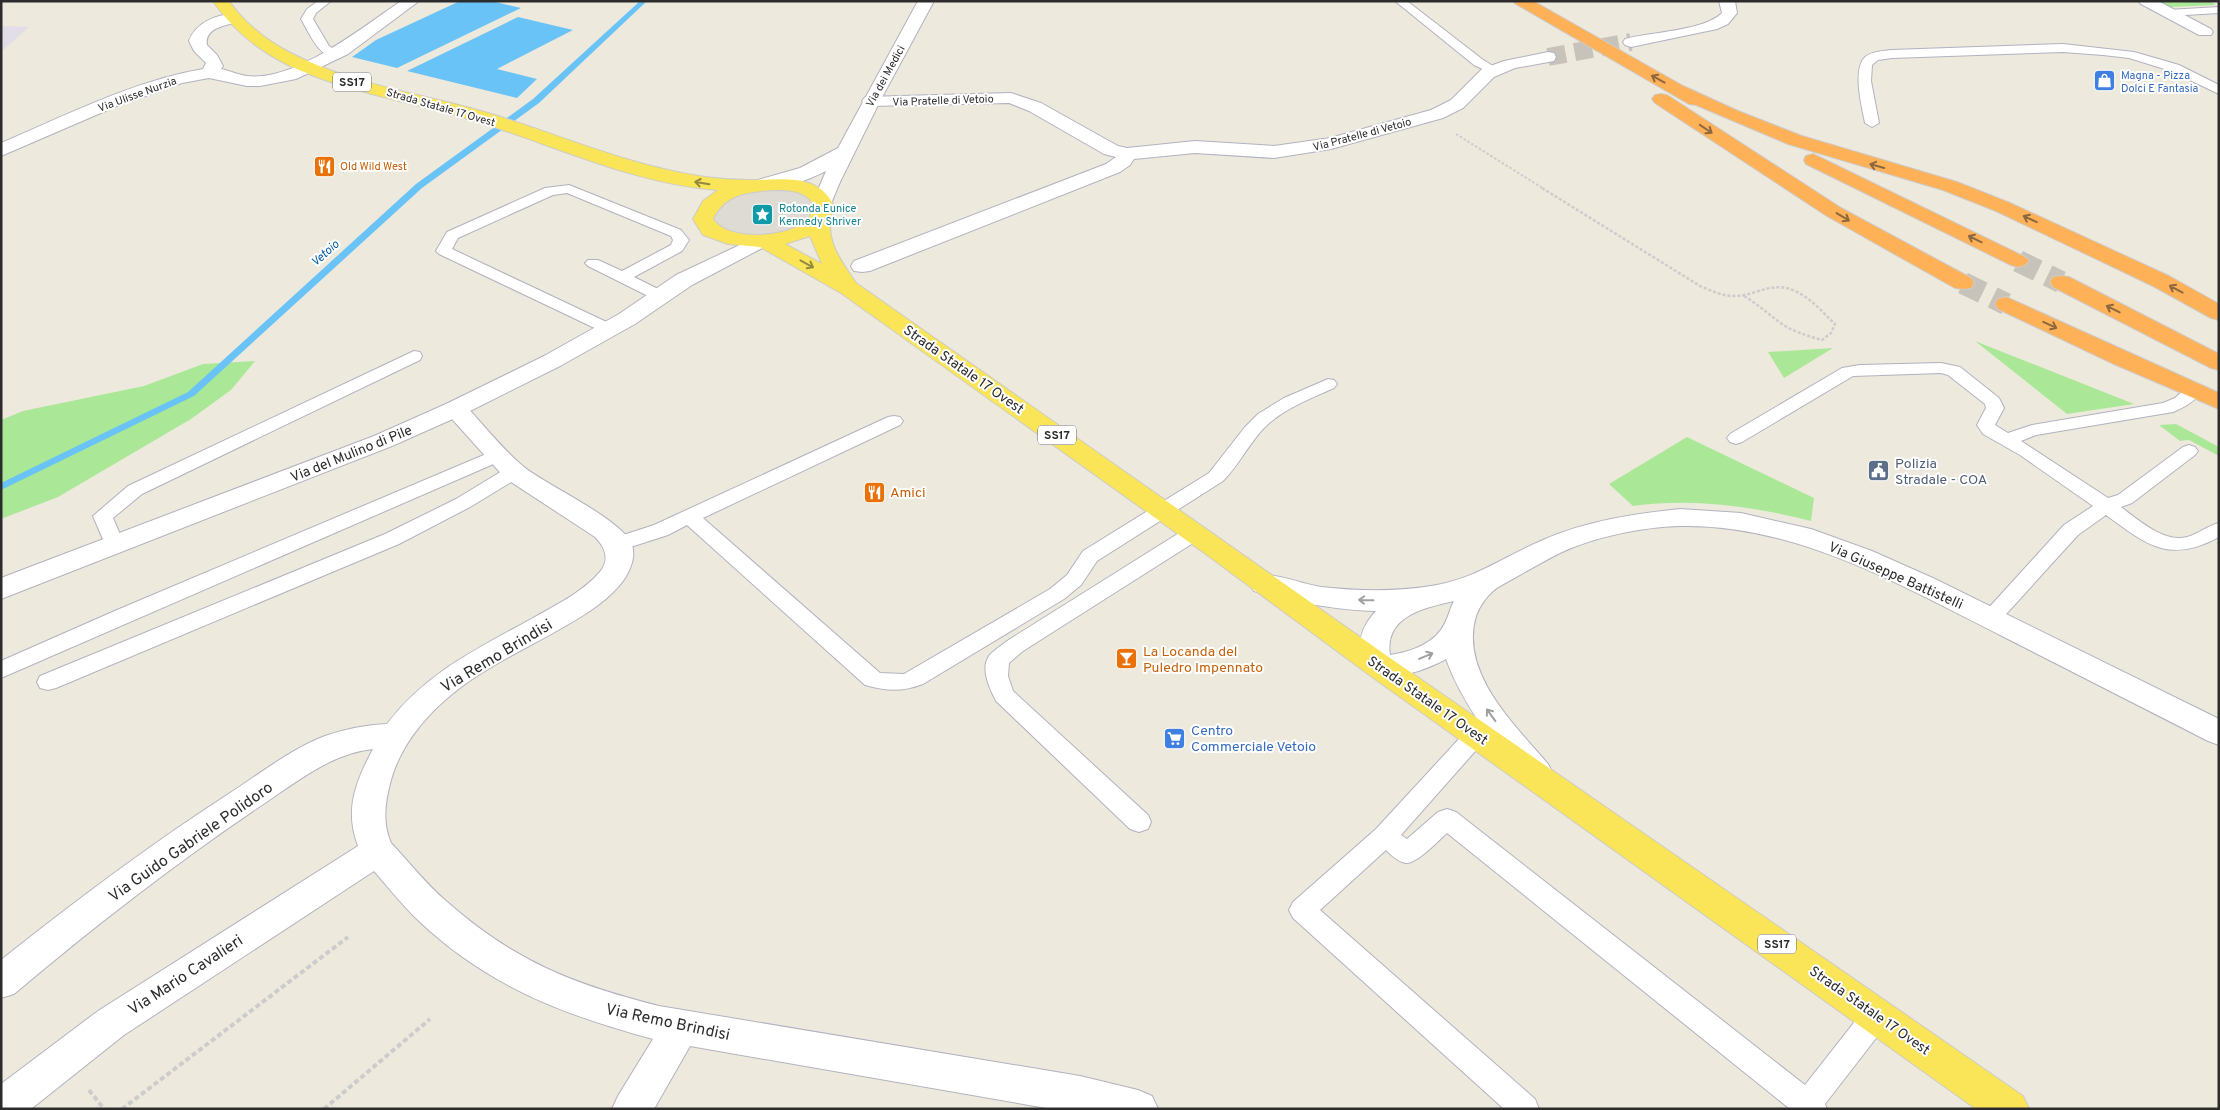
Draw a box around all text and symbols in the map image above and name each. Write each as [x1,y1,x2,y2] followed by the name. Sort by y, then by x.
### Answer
[863,43,908,110] street label: Via dei Medici
[2093,69,2117,93] shop icon: Magna - Pizza Dolci E Fantasia
[2121,69,2199,96] place label: Magna - Pizza Dolci E Fantasia
[333,72,371,91] road number: SS17
[96,74,179,116] street label: Via Ulisse Nurzia
[1651,74,1666,83] one-way arrow
[385,86,497,130] street label: Strada Statale 17 Ovest
[892,92,994,110] street label: Via Pratelle di Vetoio
[1311,115,1413,155] street label: Via Pratelle di Vetoio
[1699,124,1713,134] one-way arrow
[312,154,336,178] restaurant icon: Old Wild West
[340,160,407,174] place label: Old Wild West
[1869,160,1885,170] one-way arrow
[694,178,710,188] one-way arrow
[751,202,775,226] place icon: Rotonda Eunice Kennedy Shriver
[779,202,862,229] place label: Rotonda Eunice Kennedy Shriver
[1835,213,1849,223] one-way arrow
[2023,213,2038,223] one-way arrow
[1967,234,1982,244] one-way arrow
[308,237,344,271] water label: Vetoio
[799,260,814,270] one-way arrow
[2169,284,2184,294] one-way arrow
[2106,304,2121,313] one-way arrow
[2042,321,2057,331] one-way arrow
[900,322,1027,418] street label: Strada Statale 17 Ovest
[288,422,415,487] street label: Via del Mulino di Pile
[1038,426,1076,444] road number: SS17
[1895,456,1987,489] place label: Polizia Stradale - COA
[1867,459,1891,483] public building icon: Polizia Stradale - COA
[862,480,886,504] restaurant icon: Amici
[890,485,925,502] place label: Amici
[1826,539,1965,614] street label: Via Giuseppe Battistelli
[1358,595,1374,605] one-way arrow
[438,615,557,698] street label: Via Remo Brindisi
[1143,644,1263,677] place label: La Locanda del Puledro Impennato
[1115,647,1139,671] bar icon: La Locanda del Puledro Impennato
[1418,651,1433,661] one-way arrow
[1364,653,1491,749] street label: Strada Statale 17 Ovest
[1486,709,1497,722] one-way arrow
[1191,723,1316,756] place label: Centro Commerciale Vetoio
[1163,726,1187,750] supermarket icon: Centro Commerciale Vetoio
[105,778,277,907] street label: Via Guido Gabriele Polidoro
[125,931,247,1020] street label: Via Mario Cavalieri
[1758,934,1796,954] road number: SS17
[1806,963,1933,1059] street label: Strada Statale 17 Ovest
[604,1000,732,1046] street label: Via Remo Brindisi

